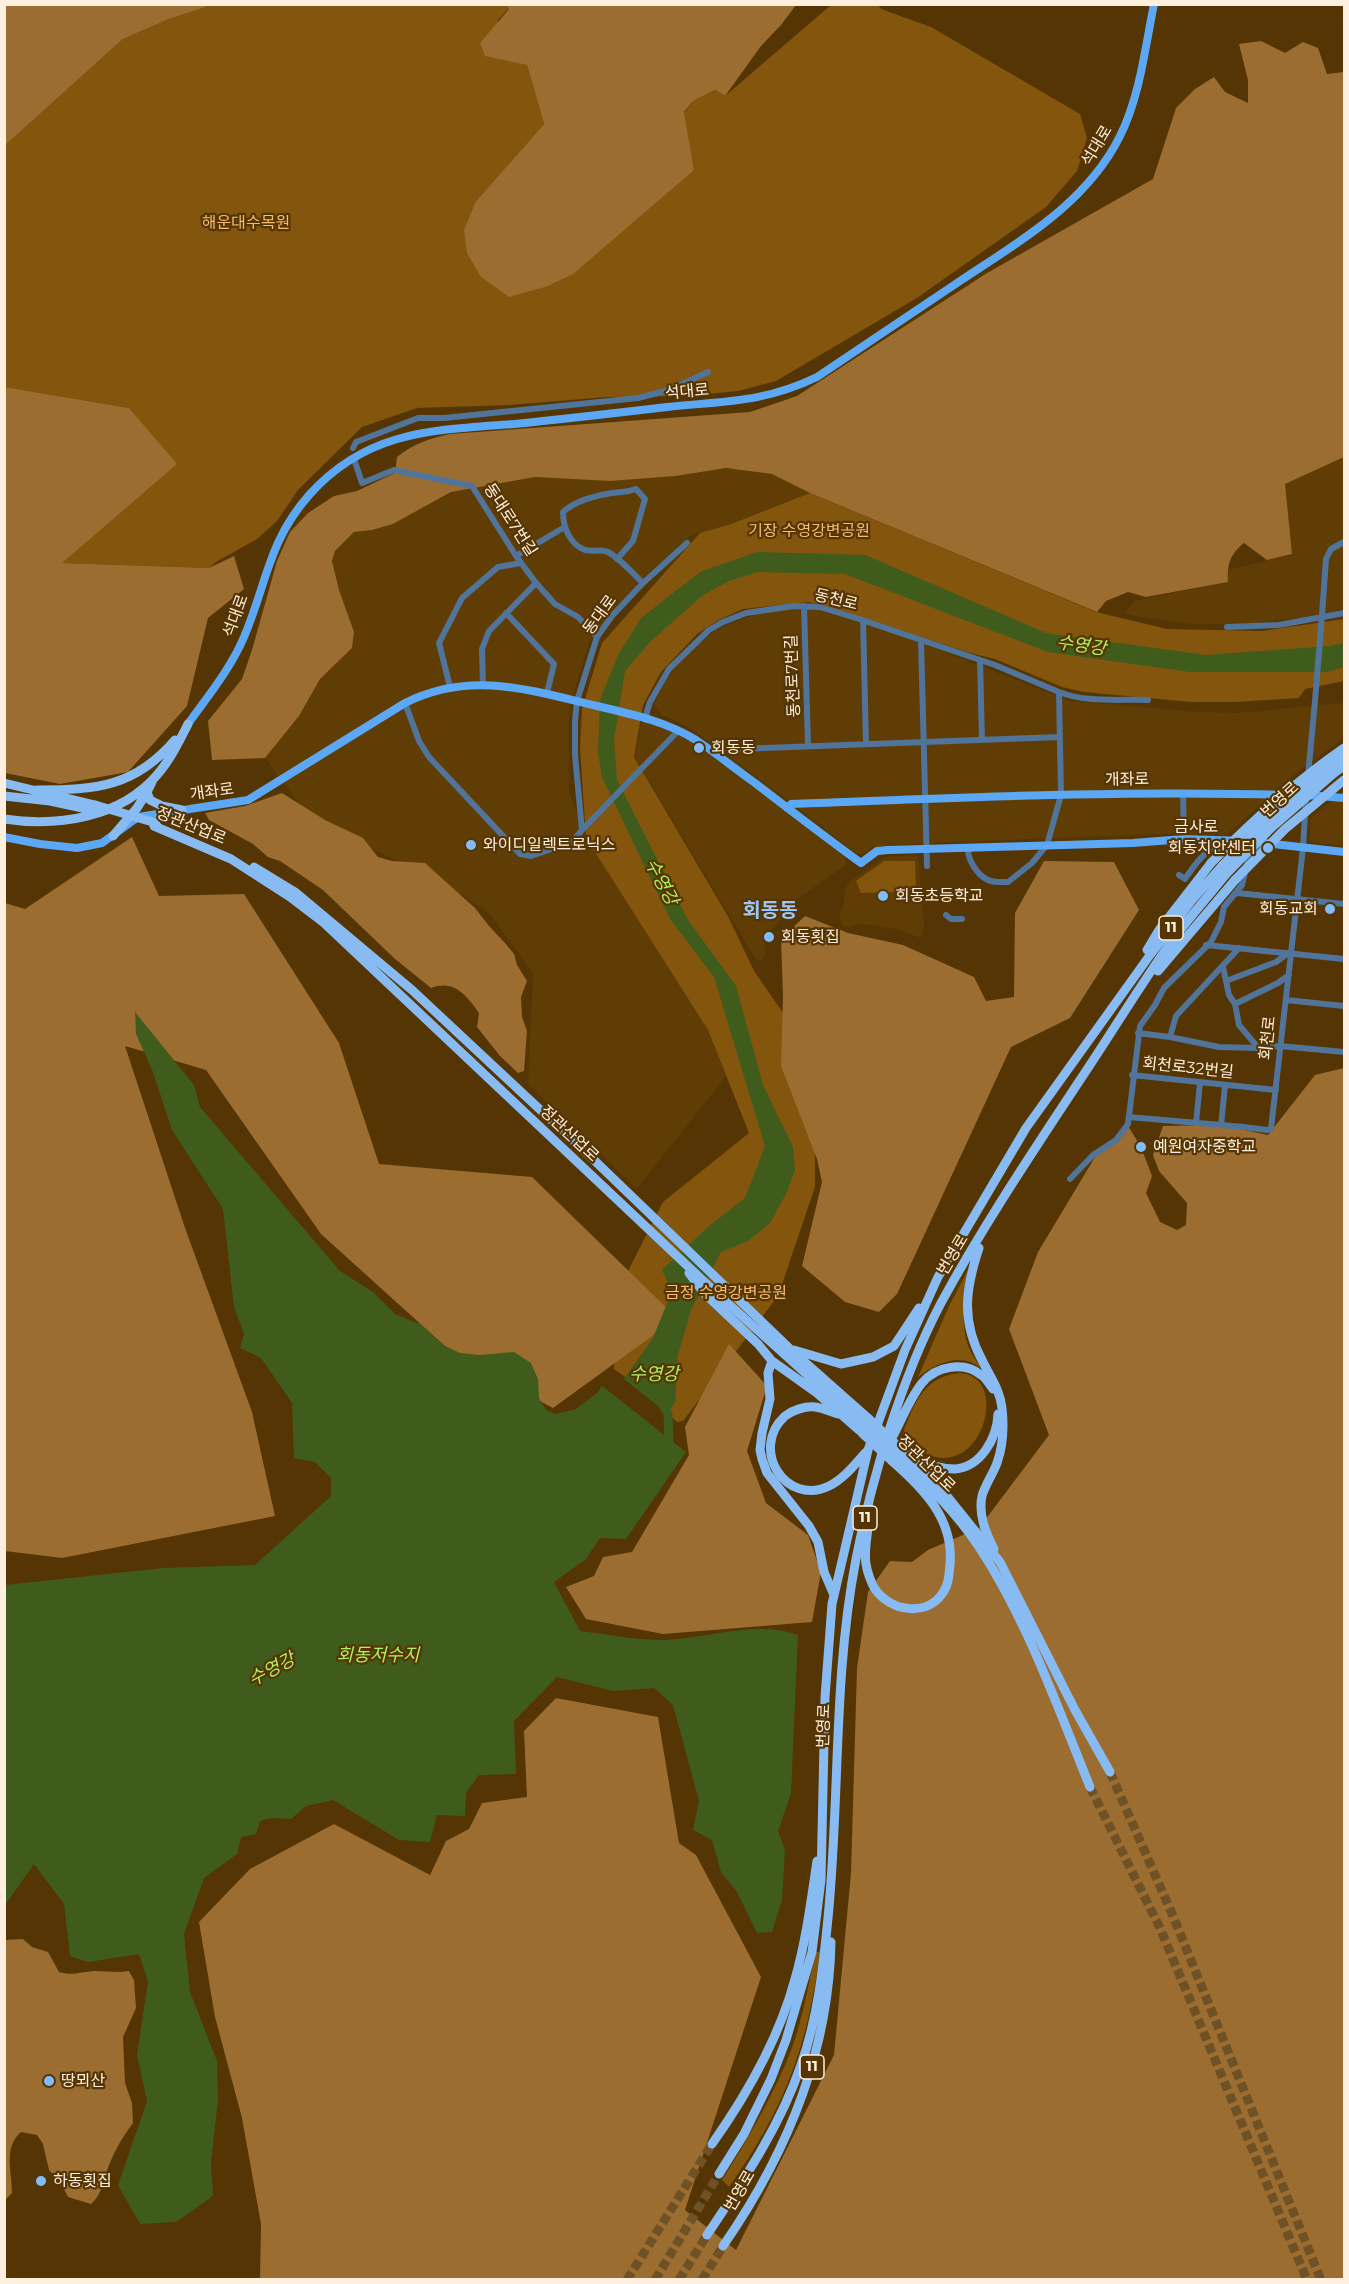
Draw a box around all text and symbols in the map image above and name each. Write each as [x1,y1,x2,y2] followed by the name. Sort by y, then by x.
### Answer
[1077,122,1117,170] street label: 석대로
[202,213,290,233] park label: 해운대수목원
[664,381,710,403] street label: 석대로
[479,480,541,560] street label: 동대로7번길
[748,521,870,541] park label: 기장 수영강변공원
[812,585,860,615] street label: 동천로
[579,591,621,639] street label: 동대로
[219,592,253,640] street label: 석대로
[1055,632,1107,660] water label: 수영강
[782,634,804,718] street label: 동천로7번길
[711,738,755,758] place label: 회동동
[692,741,706,755] marker: 회동동
[1105,770,1149,790] street label: 개좌로
[1257,778,1303,822] street label: 번영로
[189,779,235,805] street label: 개좌로
[153,803,229,849] street label: 정관산업로
[1174,817,1218,837] street label: 금사로
[483,835,615,855] place label: 와이디일렉트로닉스
[464,838,478,852] marker: 와이디일렉트로닉스
[1168,838,1256,858] place label: 회동치안센터
[1261,841,1275,855] marker: 회동치안센터
[640,855,682,909] water label: 수영강
[895,886,983,906] place label: 회동초등학교
[876,889,890,903] marker: 회동초등학교
[742,899,798,923] district label: 회동동
[1259,899,1318,919] place label: 회동교회
[1323,902,1337,916] marker: 회동교회
[1159,916,1183,940] road number: 11
[781,927,840,947] place label: 회동횟집
[762,930,776,944] marker: 회동횟집
[1256,1015,1280,1061] street label: 회천로
[1141,1054,1235,1082] street label: 회천로32번길
[536,1102,602,1166] street label: 정관산업로
[1153,1137,1256,1157] place label: 예원여자중학교
[1134,1140,1148,1154] marker: 예원여자중학교
[933,1231,973,1279] street label: 번영로
[665,1283,787,1303] park label: 금정 수영강변공원
[629,1364,679,1386] water label: 수영강
[893,1432,959,1496] street label: 정관산업로
[853,1506,877,1530] road number: 11
[337,1645,419,1667] water label: 회동저수지
[245,1649,299,1691] water label: 수영강
[814,1704,834,1748] street label: 번영로
[800,2055,824,2079] road number: 11
[61,2071,105,2091] place label: 땅뫼산
[42,2074,56,2088] marker: 땅뫼산
[721,2167,759,2215] street label: 번영로
[53,2171,112,2191] place label: 하동횟집
[34,2174,48,2188] marker: 하동횟집

